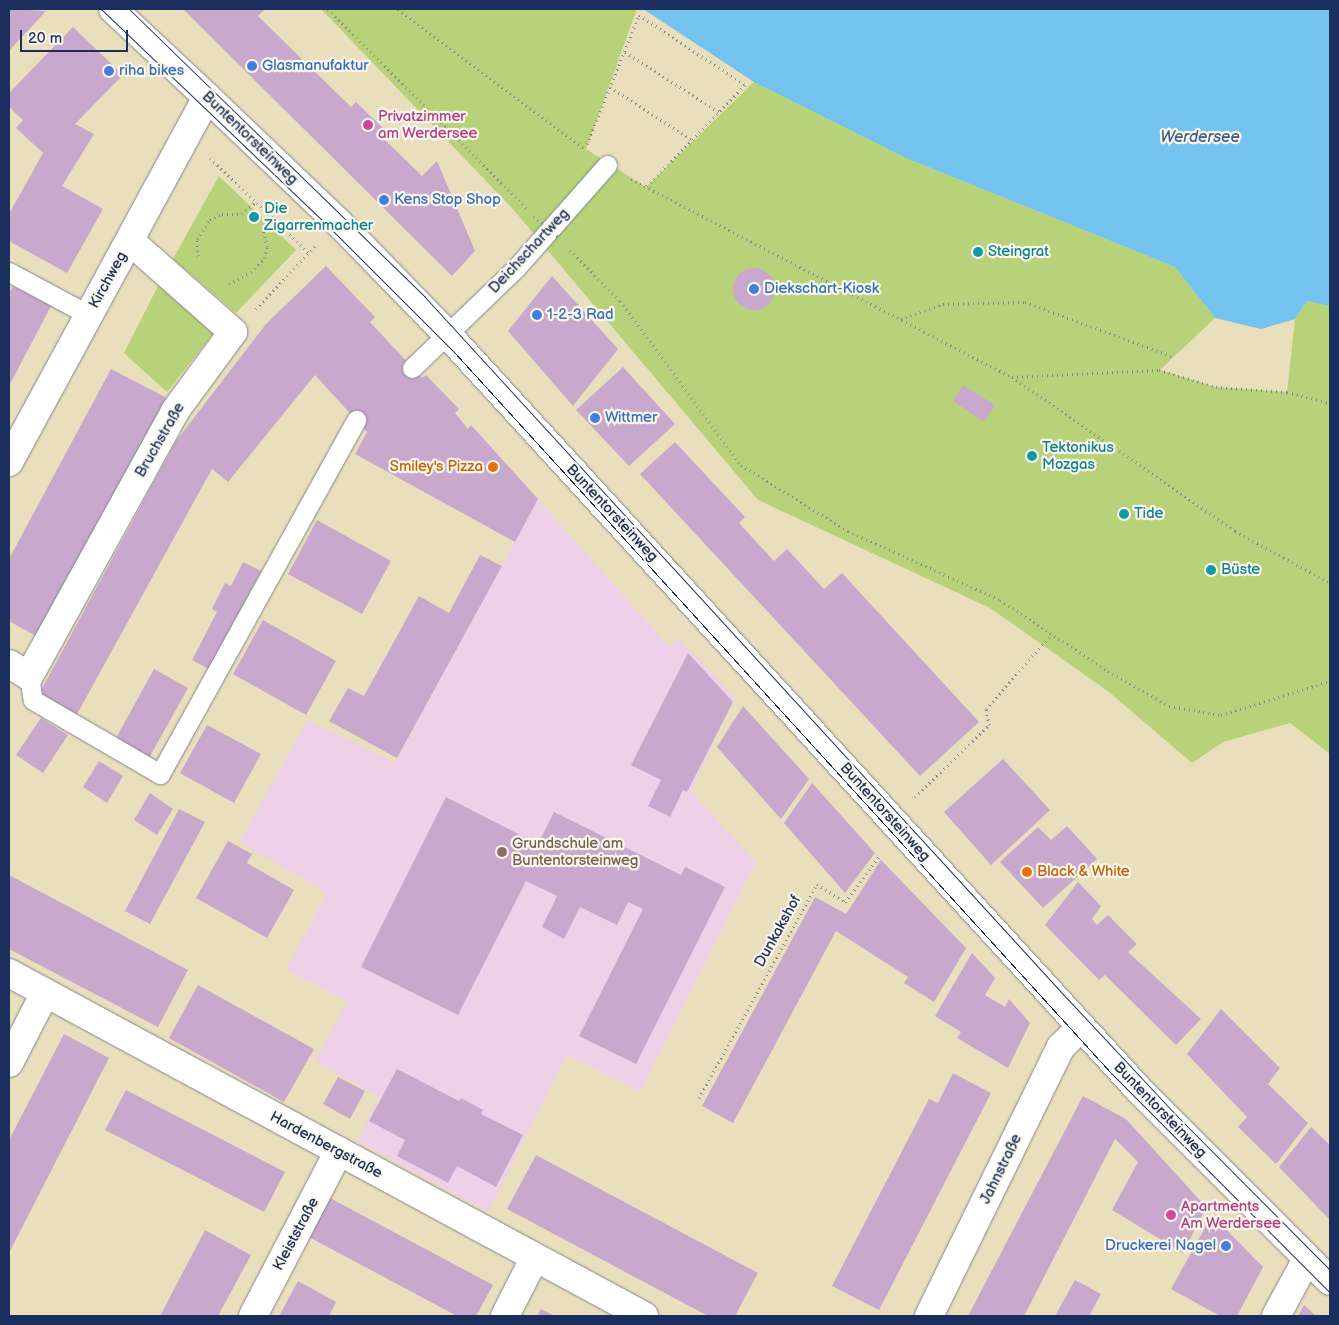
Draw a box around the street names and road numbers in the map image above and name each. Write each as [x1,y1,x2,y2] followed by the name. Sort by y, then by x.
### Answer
[198,88,302,188] street label: Buntentorsteinweg
[485,205,573,297] street label: Deichschartweg
[85,249,131,311] street label: Kirchweg
[131,399,189,481] street label: Bruchstraße
[562,461,662,565] street label: Buntentorsteinweg
[836,759,934,865] street label: Buntentorsteinweg
[751,892,805,970] street label: Dunkakshof
[1110,1058,1210,1162] street label: Buntentorsteinweg
[267,1108,385,1182] street label: Hardenbergstraße
[976,1131,1026,1207] street label: Jahnstraße
[269,1194,323,1274] street label: Kleiststraße

